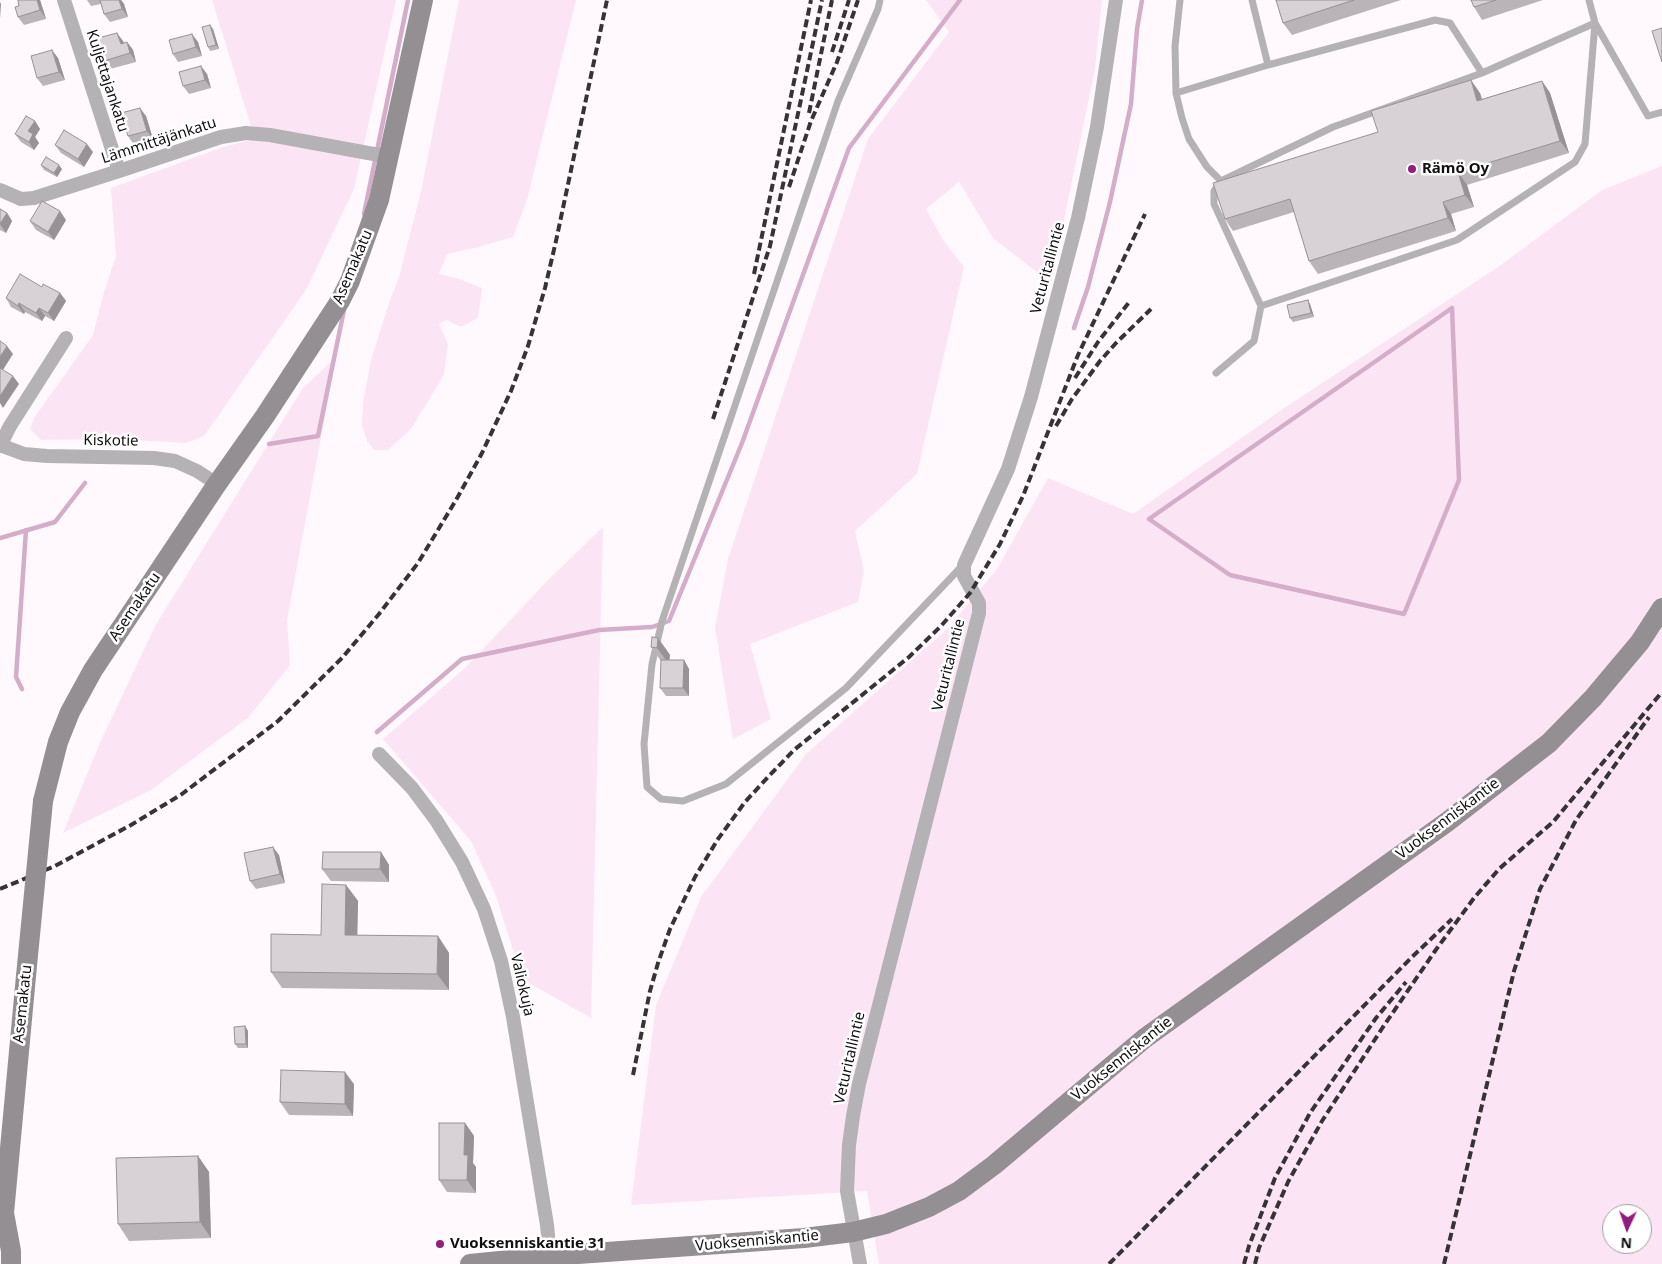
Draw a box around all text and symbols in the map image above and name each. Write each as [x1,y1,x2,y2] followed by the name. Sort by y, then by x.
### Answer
[82,27,132,135] street label: Kuljettajankatu
[99,114,219,168] street label: Lämmittäjänkatu
[1422,160,1489,178] place label: Rämö Oy
[1406,163,1418,175] marker: Rämö Oy
[1027,220,1069,316] street label: Veturitallintie
[329,227,377,307] street label: Asemakatu
[83,432,139,450] street label: Kiskotie
[106,569,164,645] street label: Asemakatu
[929,617,969,713] street label: Veturitallintie
[1393,775,1503,863] street label: Vuoksenniskantie
[506,952,538,1018] street label: Valiokuja
[10,964,36,1044] street label: Asemakatu
[831,1010,869,1106] street label: Veturitallintie
[1068,1013,1176,1105] street label: Vuoksenniskantie
[1602,1204,1652,1254] north arrow
[695,1227,819,1255] street label: Vuoksenniskantie
[1620,1234,1632,1253] text: N
[450,1235,605,1253] place label: Vuoksenniskantie 31
[434,1238,446,1250] marker: Vuoksenniskantie 31

